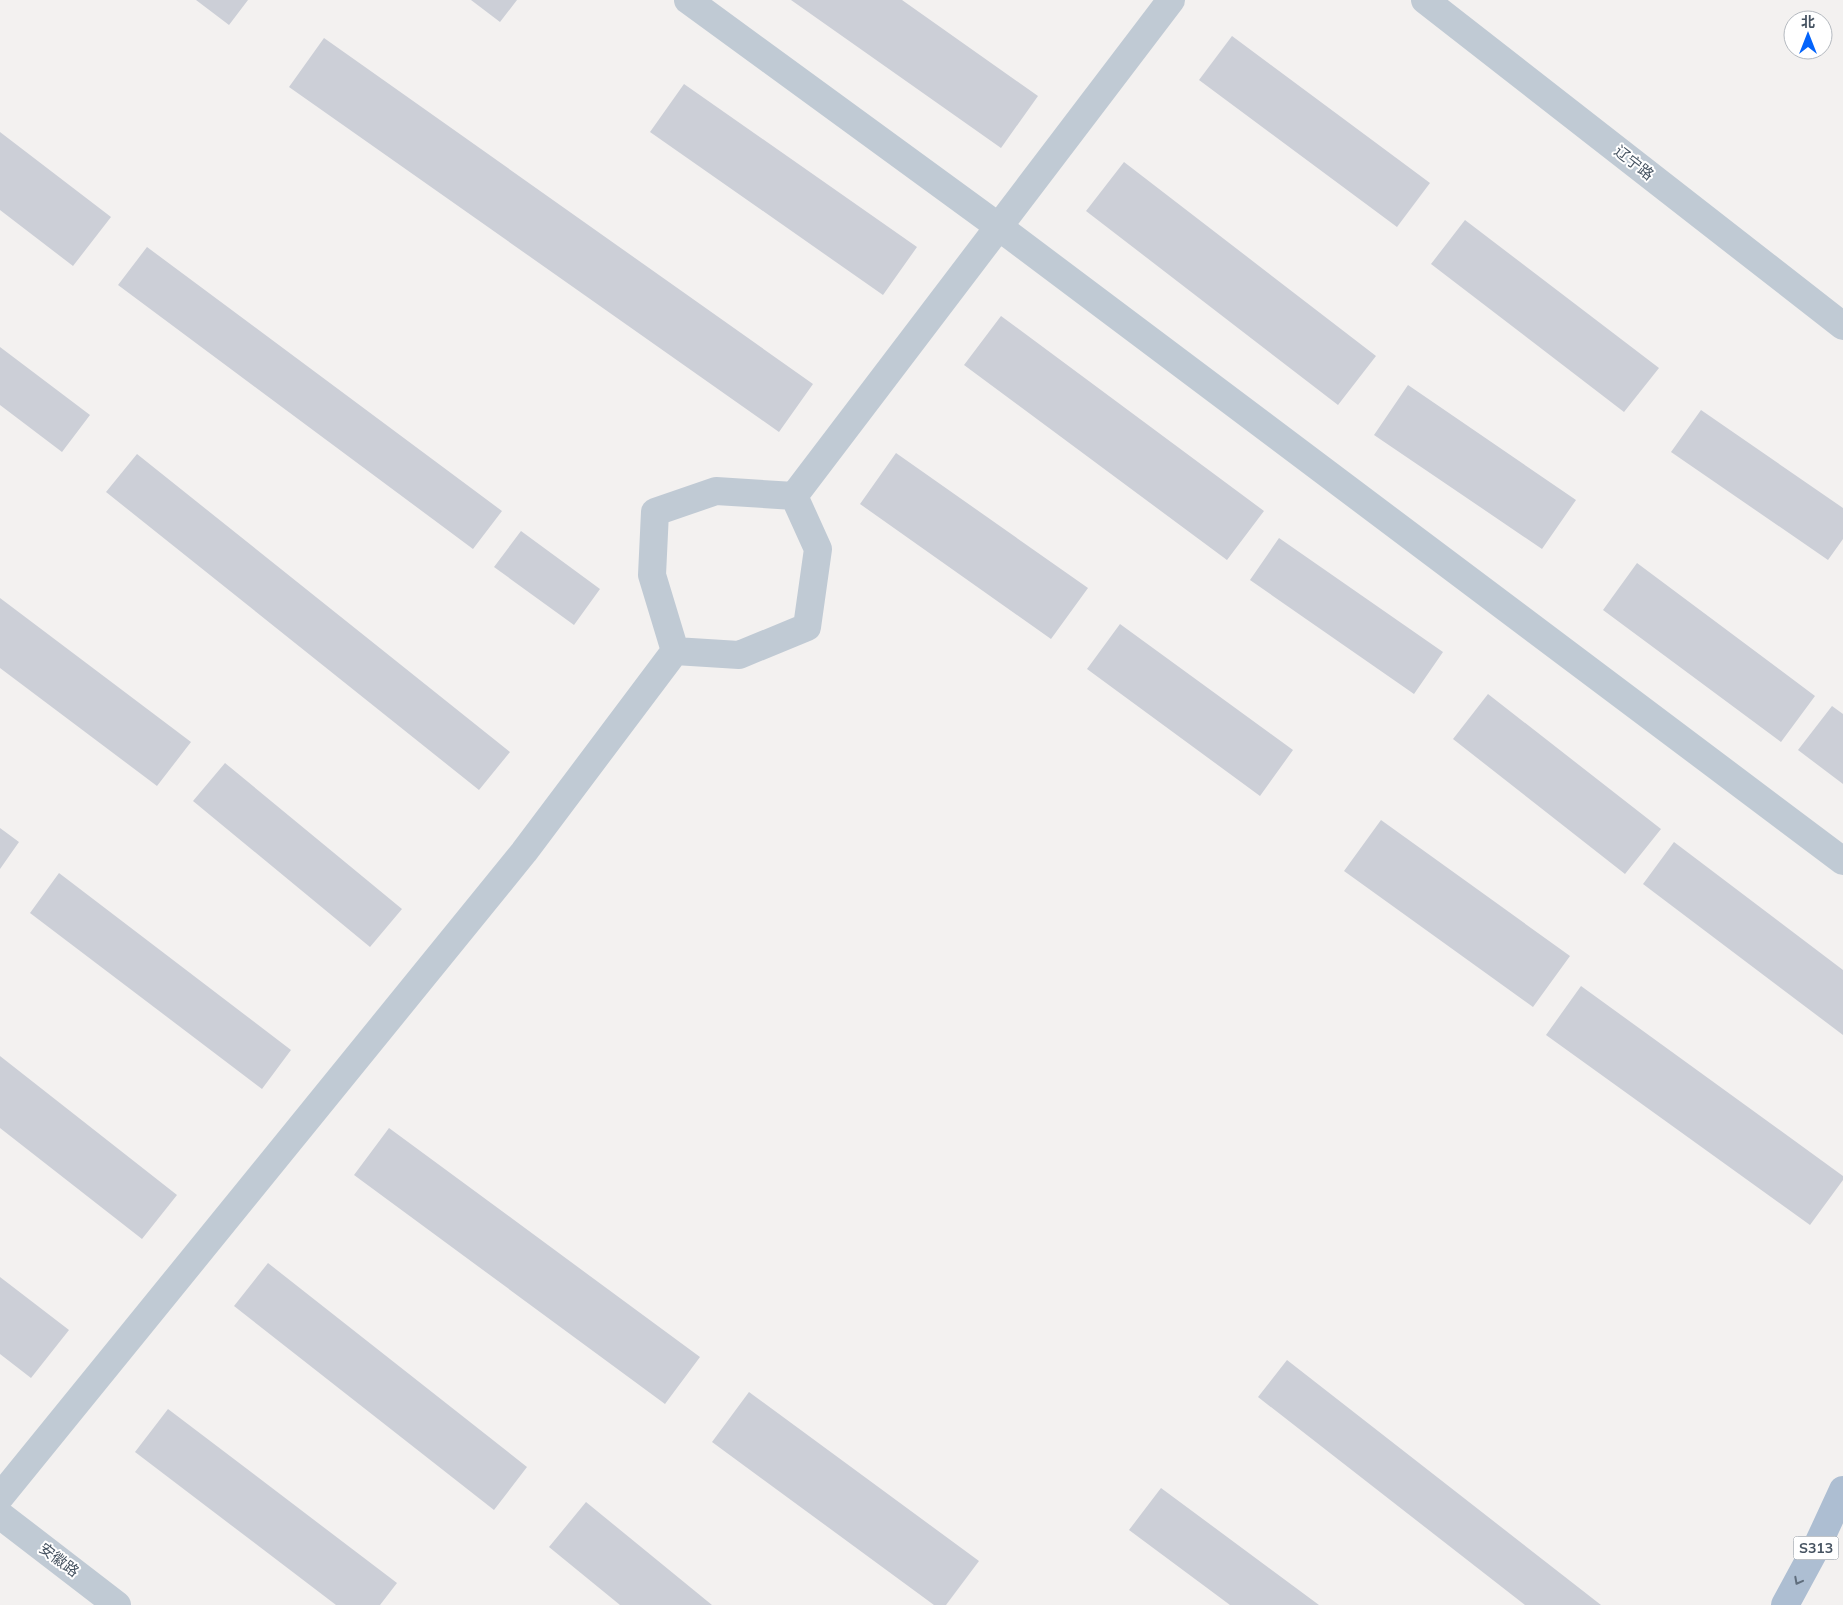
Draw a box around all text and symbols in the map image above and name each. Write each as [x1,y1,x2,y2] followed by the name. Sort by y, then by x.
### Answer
[1783,10,1833,60] north arrow
[1801,13,1815,31] text: 北
[1611,141,1658,184] street label: 辽宁路
[1794,1536,1838,1560] road number: S313
[36,1538,83,1581] street label: 安徽路
[1794,1575,1804,1584] one-way arrow

